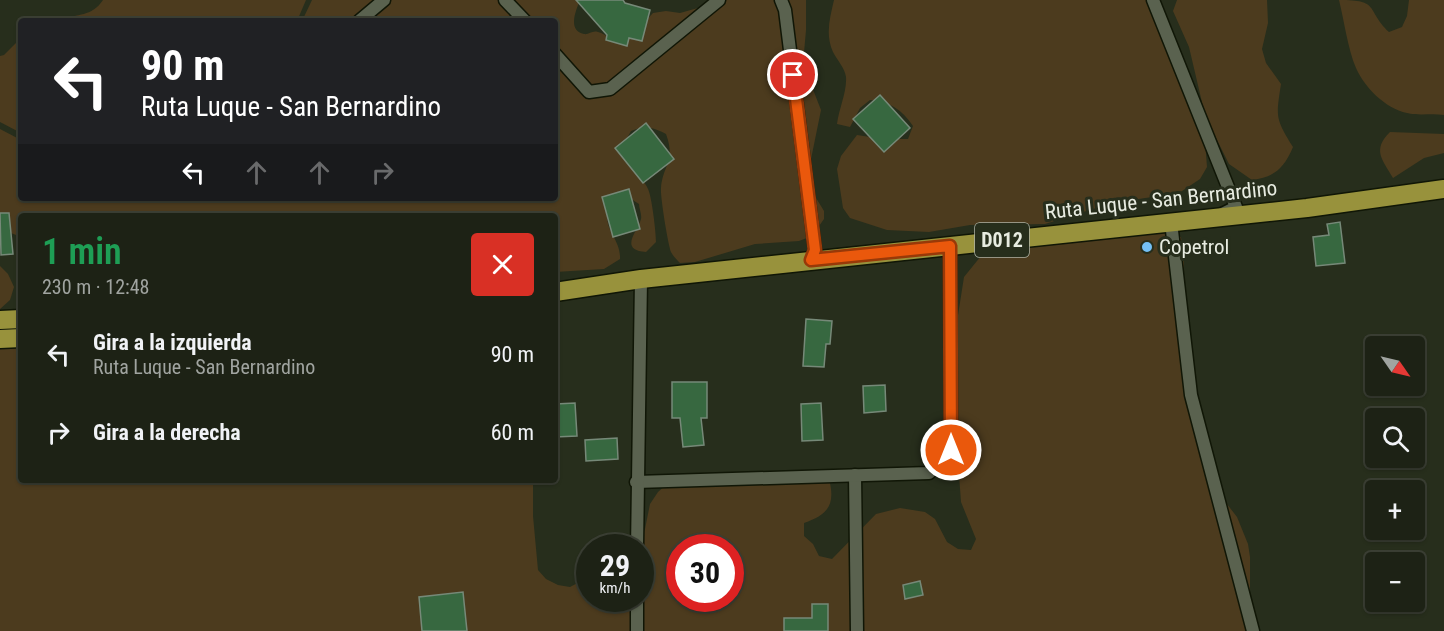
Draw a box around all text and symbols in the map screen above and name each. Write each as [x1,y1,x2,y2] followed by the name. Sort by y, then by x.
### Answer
[141,41,224,90] text: 90 m
[42,42,120,120] icon: left
[767,49,818,100] pin
[776,58,809,91] icon: arrive
[141,91,441,123] text: Ruta Luque - San Bernardino
[177,156,210,189] icon: left
[240,156,273,189] icon: ahead
[303,156,336,189] icon: ahead
[366,156,399,189] icon: right
[1044,176,1278,224] street label: Ruta Luque - San Bernardino
[975,223,1029,257] road number: D012
[42,231,122,273] text: 1 min
[471,233,534,296] button: close
[1159,235,1229,259] place label: Copetrol
[1140,240,1154,254] marker: Copetrol
[42,275,149,299] text: 230 m · 12:48
[93,330,252,355] text: Gira a la izquierda
[1365,336,1425,396] north arrow
[1365,336,1425,612] map controls
[42,338,75,371] icon: left
[491,342,534,367] text: 90 m
[93,355,315,379] text: Ruta Luque - San Bernardino
[1365,408,1425,468] button: search
[42,416,75,449] icon: right
[919,418,983,482] position arrow
[93,420,241,445] text: Gira a la derecha
[491,420,534,445] text: 60 m
[1365,480,1425,540] button: +
[666,534,744,612] speed limit sign: 30
[600,548,630,583] text: 29
[1365,552,1425,612] button: −
[600,579,630,597] text: km/h

